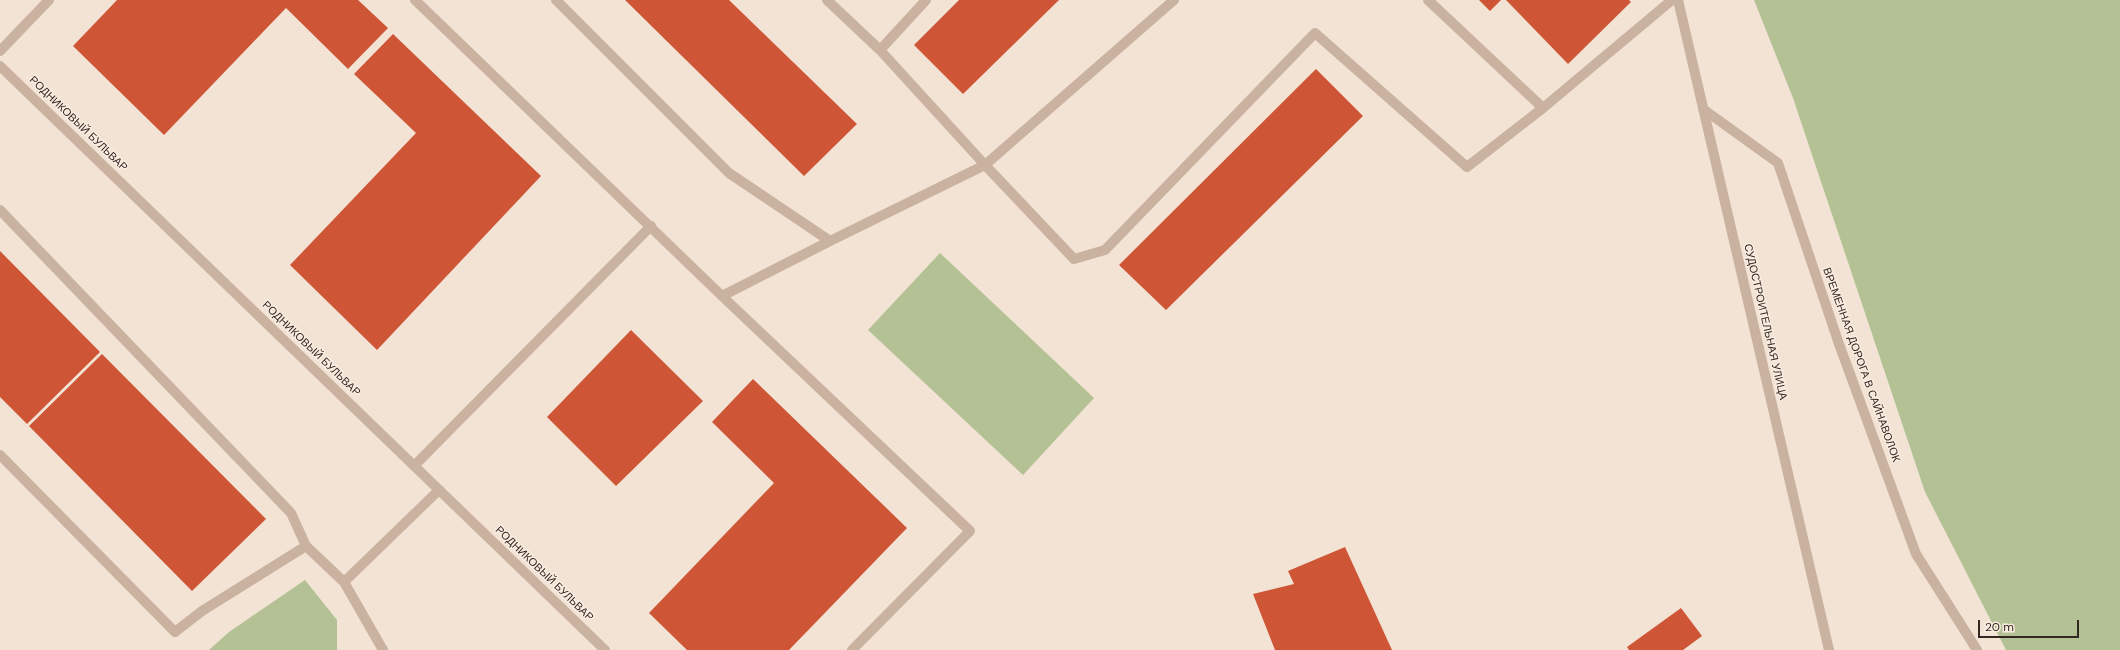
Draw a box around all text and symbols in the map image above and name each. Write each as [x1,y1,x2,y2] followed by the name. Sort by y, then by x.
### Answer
[26,74,130,174] street label: РОДНИКОВЫЙ БУЛЬВАР
[1741,243,1789,401] street label: СУДОСТРОИТЕЛЬНАЯ УЛИЦА
[1820,266,1902,464] street label: ВРЕМЕННАЯ ДОРОГА В САЙНАВОЛОК
[259,299,363,399] street label: РОДНИКОВЫЙ БУЛЬВАР
[492,524,596,624] street label: РОДНИКОВЫЙ БУЛЬВАР
[1980,612,2081,638] scale bar
[1985,619,2014,635] text: 20 m

